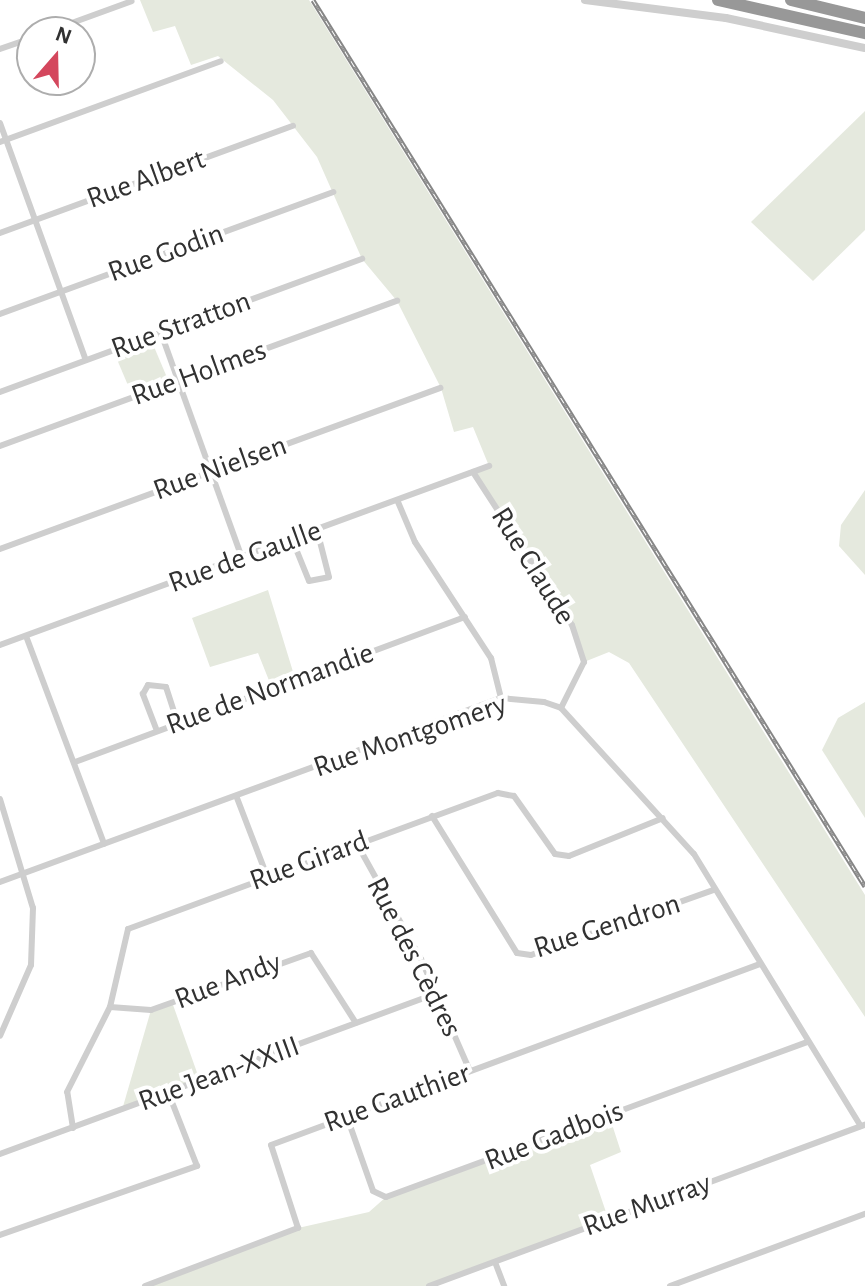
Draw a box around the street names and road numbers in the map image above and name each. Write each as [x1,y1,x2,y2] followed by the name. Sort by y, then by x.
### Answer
[82,141,210,217] street label: Rue Albert
[103,215,229,291] street label: Rue Godin
[106,283,256,367] street label: Rue Stratton
[127,332,271,414] street label: Rue Holmes
[148,427,292,509] street label: Rue Nielsen
[483,501,583,631] street label: Rue Claude
[164,513,326,601] street label: Rue de Gaulle
[161,635,379,743] street label: Rue de Normandie
[309,686,511,786] street label: Rue Montgomery
[245,823,373,899] street label: Rue Girard
[358,871,470,1043] street label: Rue des Cèdres
[529,885,685,967] street label: Rue Gendron
[170,944,286,1018] street label: Rue Andy
[134,1028,304,1120] street label: Rue Jean-XXIII
[319,1055,475,1141] street label: Rue Gauthier
[480,1093,628,1179] street label: Rue Gadbois
[578,1165,716,1245] street label: Rue Murray

